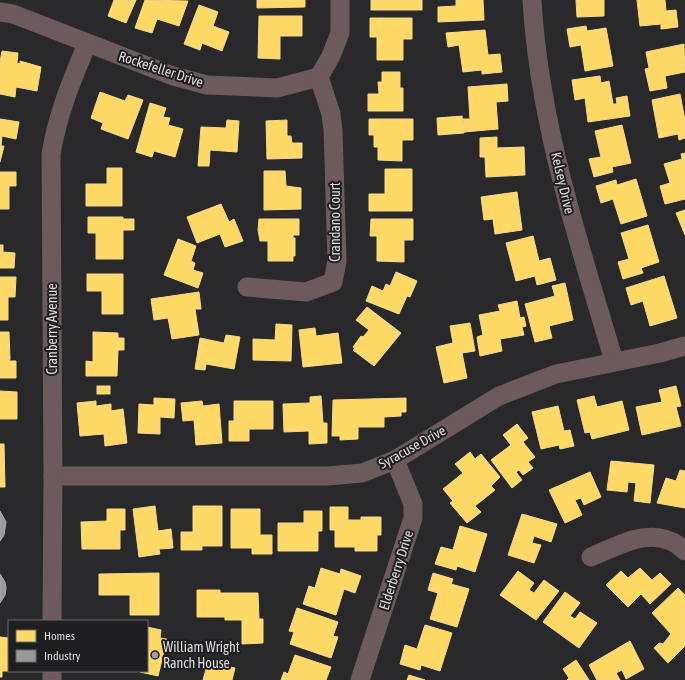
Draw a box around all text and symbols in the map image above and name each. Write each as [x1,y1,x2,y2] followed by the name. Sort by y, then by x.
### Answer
[117,48,205,90] street label: Rockefeller Drive
[548,151,578,215] street label: Kelsey Drive
[327,182,343,262] street label: Crandano Court
[44,283,60,375] street label: Cranberry Avenue
[376,422,448,472] street label: Syracuse Drive
[376,528,416,612] street label: Elderberry Drive
[8,620,148,672] legend
[44,629,75,643] text: Homes
[163,639,240,671] place label: William Wright Ranch House
[44,649,81,663] text: Industry
[150,650,160,660] marker: William Wright Ranch House

